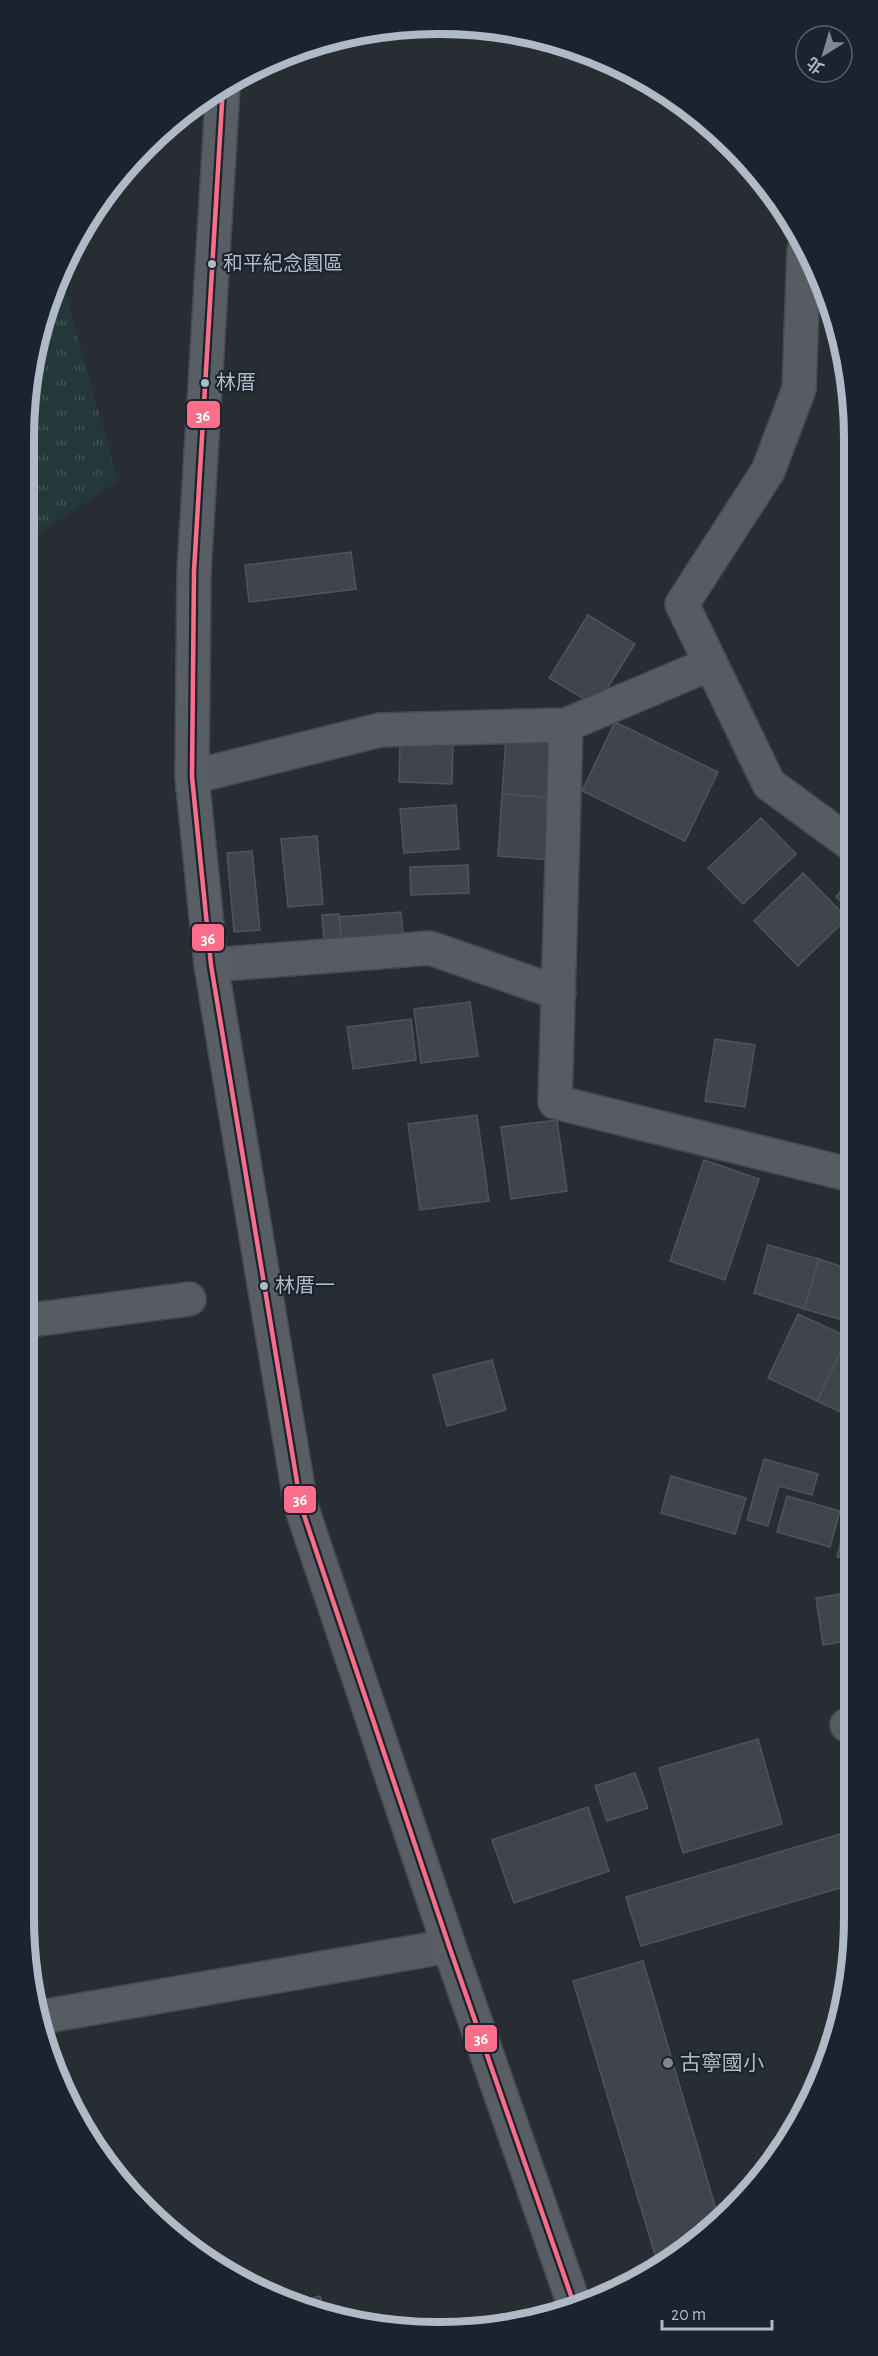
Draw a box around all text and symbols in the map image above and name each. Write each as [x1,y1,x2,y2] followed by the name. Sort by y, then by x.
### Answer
[794,24,854,84] north arrow
[804,54,827,77] text: 北
[223,252,343,274] place label: 和平紀念園區
[206,258,218,270] marker: 和平紀念園區
[216,372,256,393] place label: 林厝
[199,377,211,389] marker: 林厝
[186,400,221,429] line badge: 36
[196,408,211,424] text: 36
[191,923,225,952] line badge: 36
[201,931,216,947] text: 36
[275,1275,335,1296] place label: 林厝一
[258,1280,270,1292] marker: 林厝一
[283,1485,317,1514] line badge: 36
[293,1492,308,1508] text: 36
[464,2024,498,2053] line badge: 36
[474,2031,489,2047] text: 36
[680,2052,764,2074] place label: 古寧國小
[661,2056,675,2070] marker: 古寧國小
[662,2293,772,2331] scale bar
[671,2306,706,2324] text: 20 m

